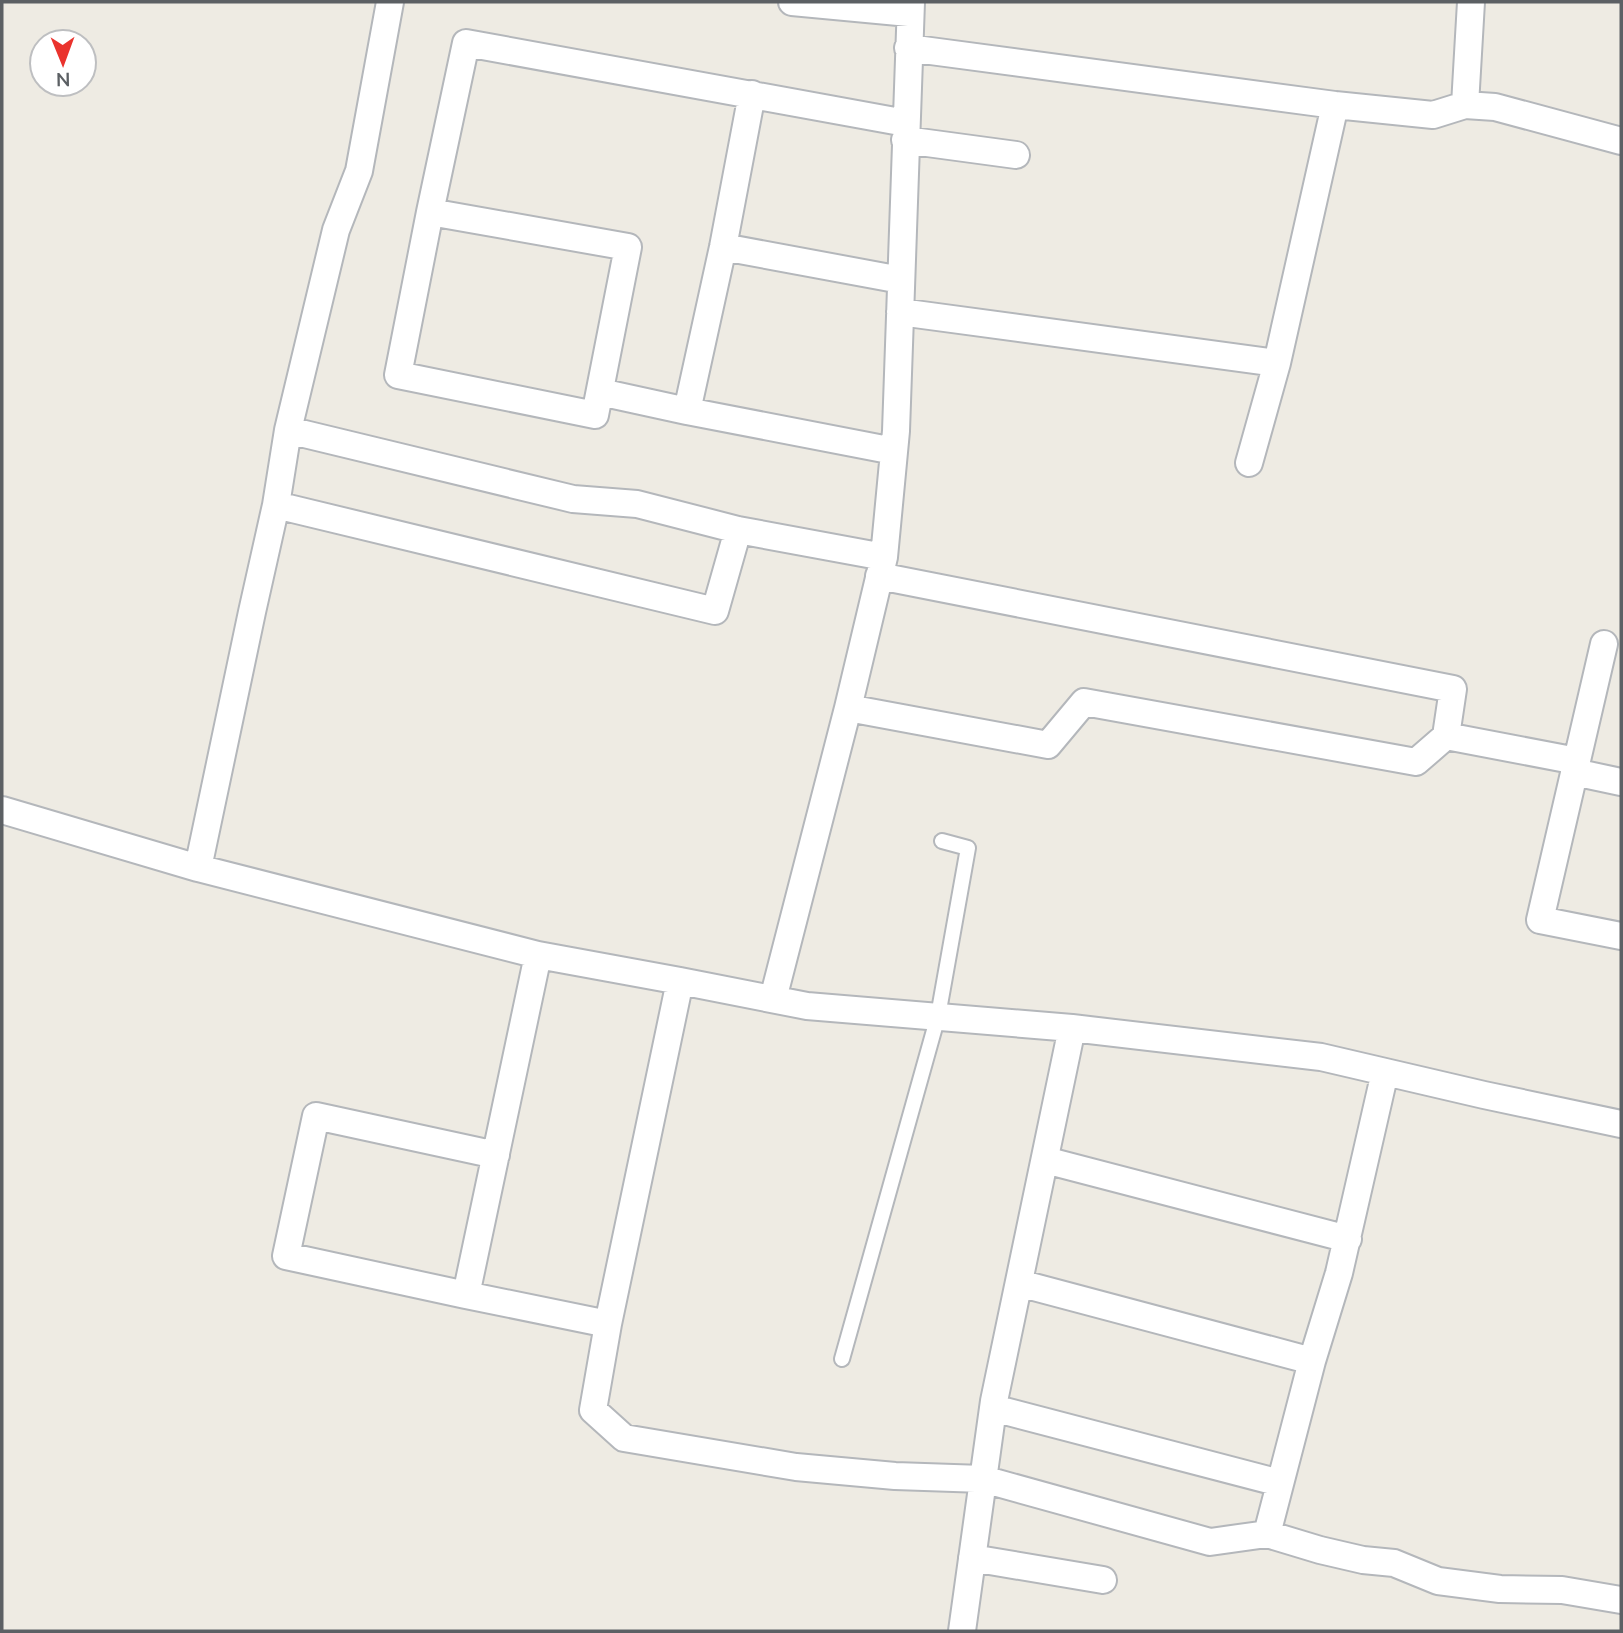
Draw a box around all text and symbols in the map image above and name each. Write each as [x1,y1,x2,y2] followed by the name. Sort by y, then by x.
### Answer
[28,28,98,98] north arrow
[56,68,71,92] text: N

